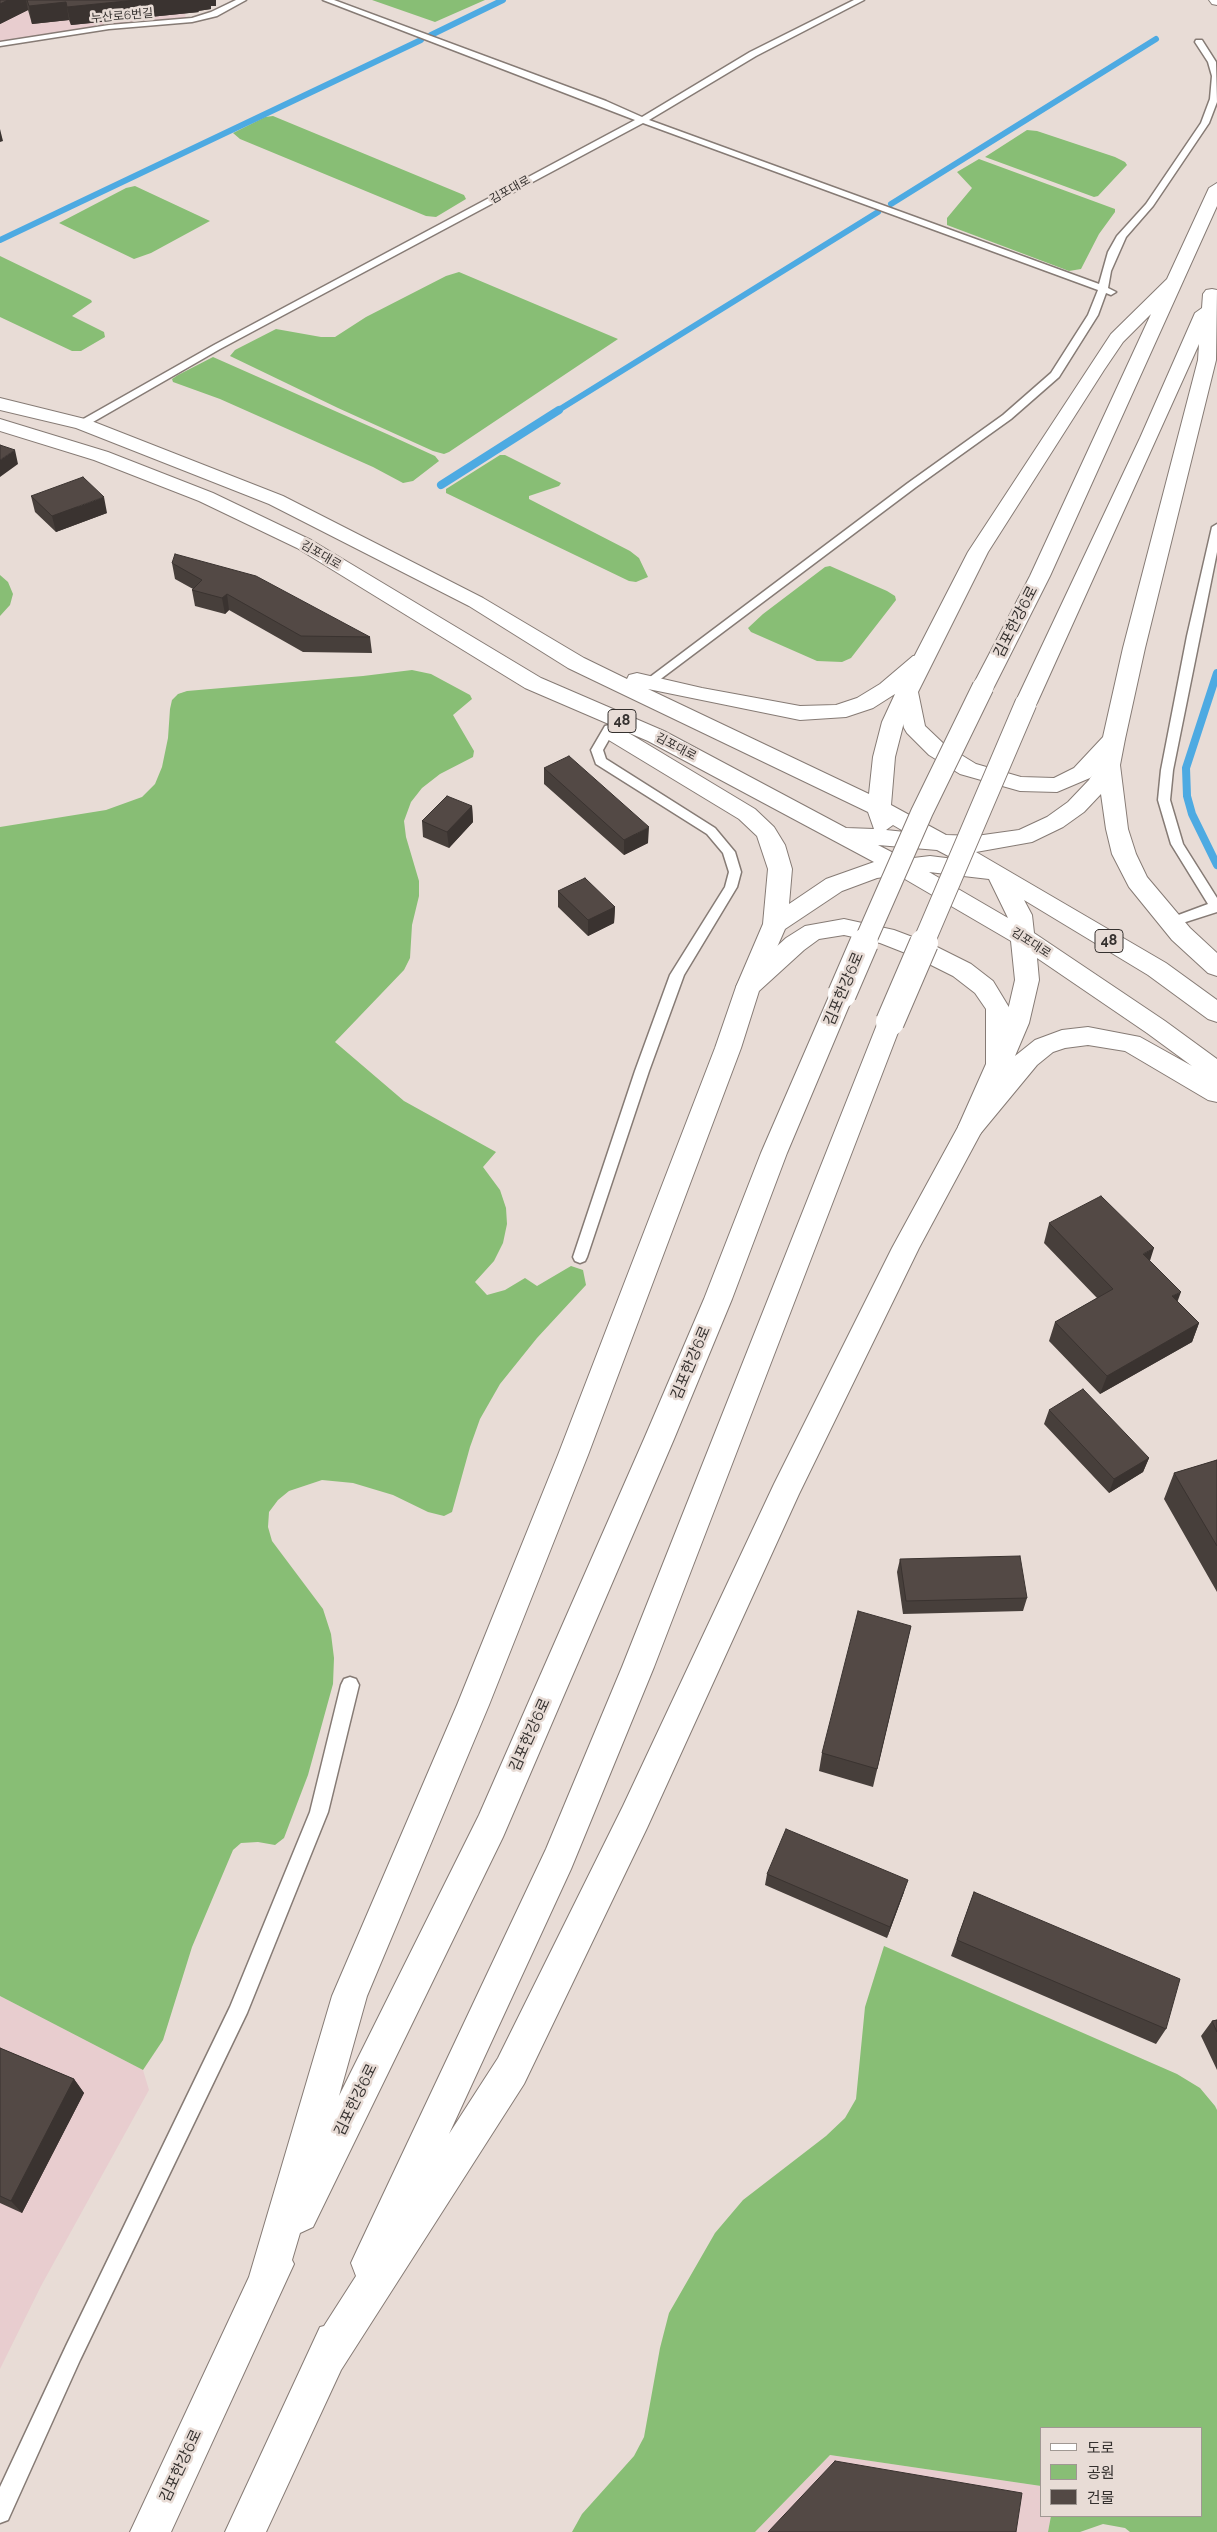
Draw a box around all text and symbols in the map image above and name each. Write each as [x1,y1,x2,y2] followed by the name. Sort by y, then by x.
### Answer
[90,6,154,26] street label: 누산로6번길
[487,173,533,207] street label: 김포대로
[298,538,344,572] street label: 김포대로
[990,583,1042,661] street label: 김포한강6로
[608,709,636,732] road number: 48
[653,730,699,764] street label: 김포대로
[1009,925,1053,961] street label: 김포대로
[1095,929,1123,952] road number: 48
[820,950,868,1028] street label: 김포한강6로
[667,1324,715,1402] street label: 김포한강6로
[506,1696,554,1774] street label: 김포한강6로
[331,2061,381,2139] street label: 김포한강6로
[156,2427,206,2505] street label: 김포한강6로
[1040,2427,1202,2517] legend
[1087,2439,1115,2457] text: 도로
[1087,2464,1115,2482] text: 공원
[1087,2489,1115,2507] text: 건물

